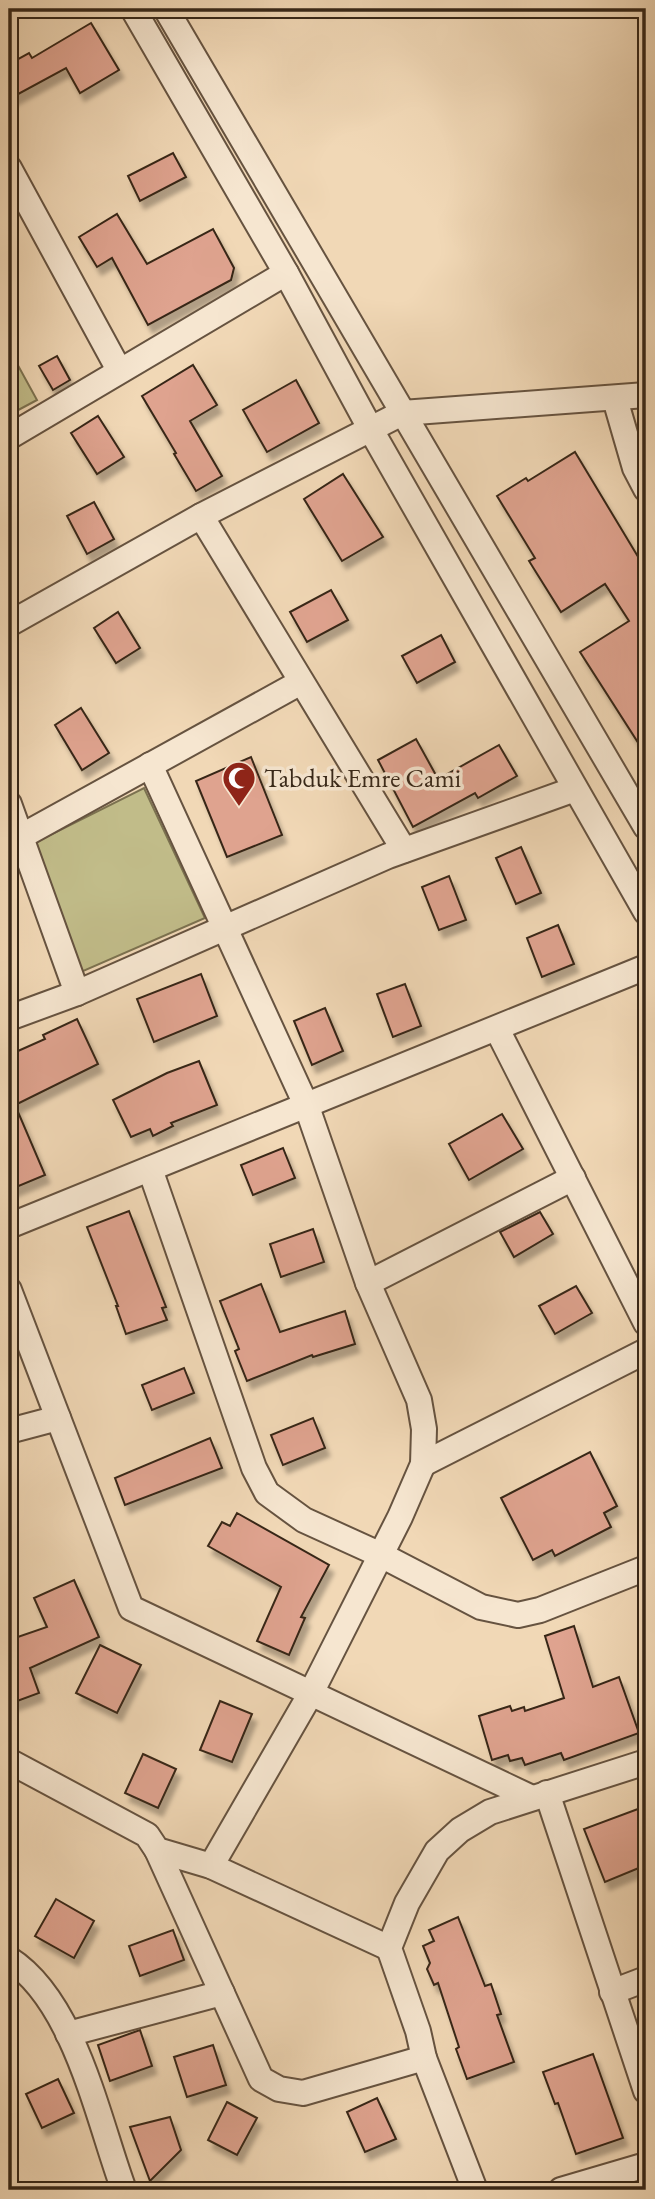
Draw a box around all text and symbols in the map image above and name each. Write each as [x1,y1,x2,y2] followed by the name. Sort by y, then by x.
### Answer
[220,759,258,808] mosque icon: Tabduk Emre Cami
[264,761,461,795] place label: Tabduk Emre Cami

